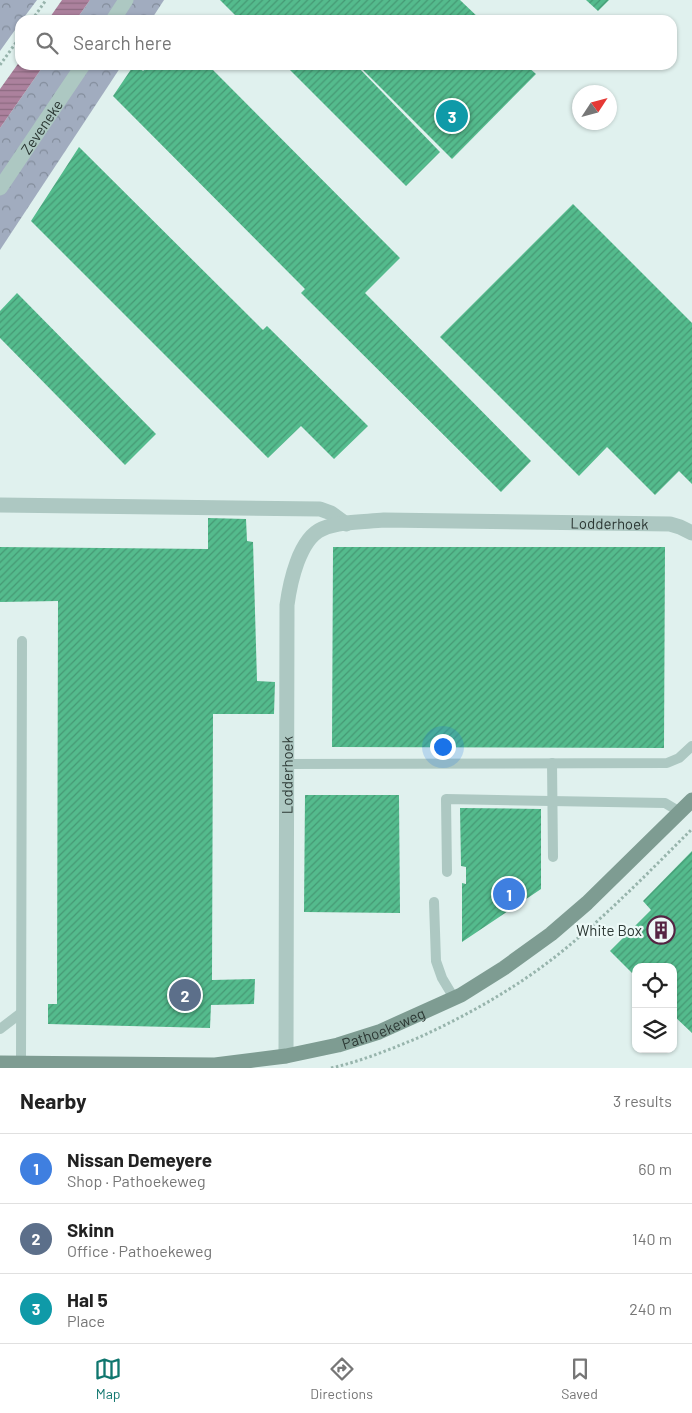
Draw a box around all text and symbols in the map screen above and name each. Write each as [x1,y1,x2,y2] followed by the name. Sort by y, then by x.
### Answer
[15,15,677,70] search box
[33,29,61,57] icon: search
[73,31,172,54] text: Search here
[572,85,617,130] north arrow
[17,96,66,157] street label: Zeveneke
[436,97,468,135] pin: 3
[570,514,649,533] street label: Lodderhoek
[430,734,456,760] your location
[278,735,296,814] street label: Lodderhoek
[493,875,525,913] pin: 1
[646,915,676,945] building icon: White Box
[576,921,642,939] place label: White Box
[632,963,677,1053] map controls
[632,963,677,1008] button: locate
[169,976,201,1014] pin: 2
[339,1004,427,1052] street label: Pathoekeweg
[632,1008,677,1053] button: layers
[20,1088,86,1113] text: Nearby
[613,1091,672,1110] text: 3 results
[67,1148,212,1171] text: Nissan Demeyere
[33,1159,39,1178] text: 1
[638,1159,672,1178] text: 60 m
[67,1171,206,1190] text: Shop · Pathoekeweg
[67,1218,114,1241] text: Skinn
[32,1229,40,1248] text: 2
[632,1229,672,1248] text: 140 m
[67,1241,212,1260] text: Office · Pathoekeweg
[67,1288,108,1311] text: Hal 5
[32,1299,40,1318] text: 3
[629,1299,672,1318] text: 240 m
[67,1311,105,1330] text: Place
[94,1355,122,1402] tab: Map
[310,1355,373,1402] tab: Directions
[561,1355,598,1402] tab: Saved

